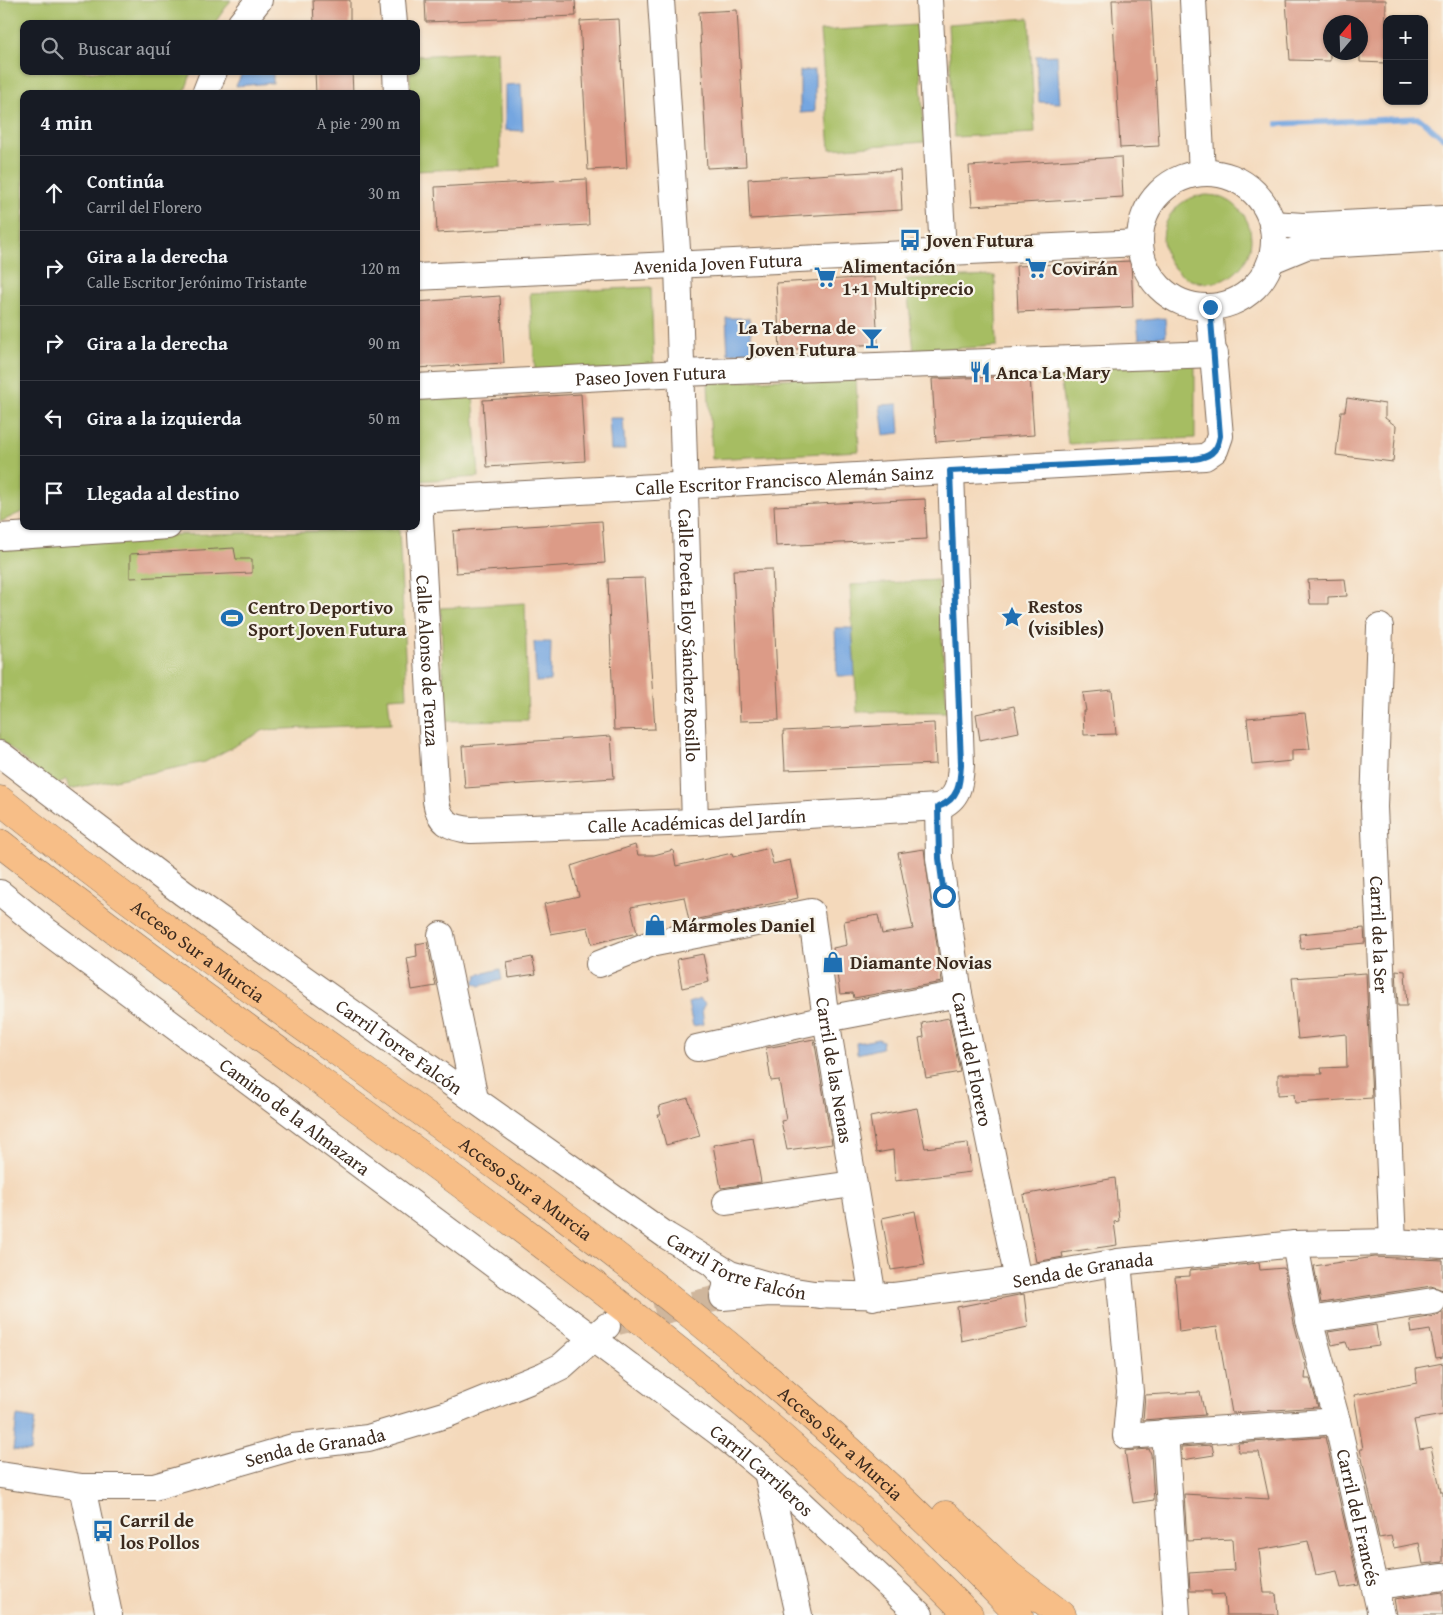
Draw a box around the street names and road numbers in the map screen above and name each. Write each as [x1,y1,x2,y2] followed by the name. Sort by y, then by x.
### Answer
[633,245,803,281] street label: Avenida Joven Futura
[575,357,727,393] street label: Paseo Joven Futura
[635,458,934,502] street label: Calle Escritor Francisco Alemán Sainz
[671,508,707,762] street label: Calle Poeta Eloy Sánchez Rosillo
[409,574,447,747] street label: Calle Alonso de Tenza
[587,801,807,840] street label: Calle Académicas del Jardín
[1363,875,1396,994] street label: Carril de la Ser
[125,892,271,1009] street label: Acceso Sur a Murcia
[945,989,1000,1129] street label: Carril del Florero
[330,992,469,1101] street label: Carril Torre Falcón
[809,995,861,1145] street label: Carril de las Nenas
[214,1051,376,1182] street label: Camino de la Almazara
[454,1130,599,1247] street label: Acceso Sur a Murcia
[662,1225,808,1307] street label: Carril Torre Falcón
[1011,1245,1154,1295] street label: Senda de Granada
[772,1379,910,1507] street label: Acceso Sur a Murcia
[704,1417,820,1523] street label: Carril Carrileros
[242,1420,388,1474] street label: Senda de Granada
[1330,1446,1388,1589] street label: Carril del Francés

